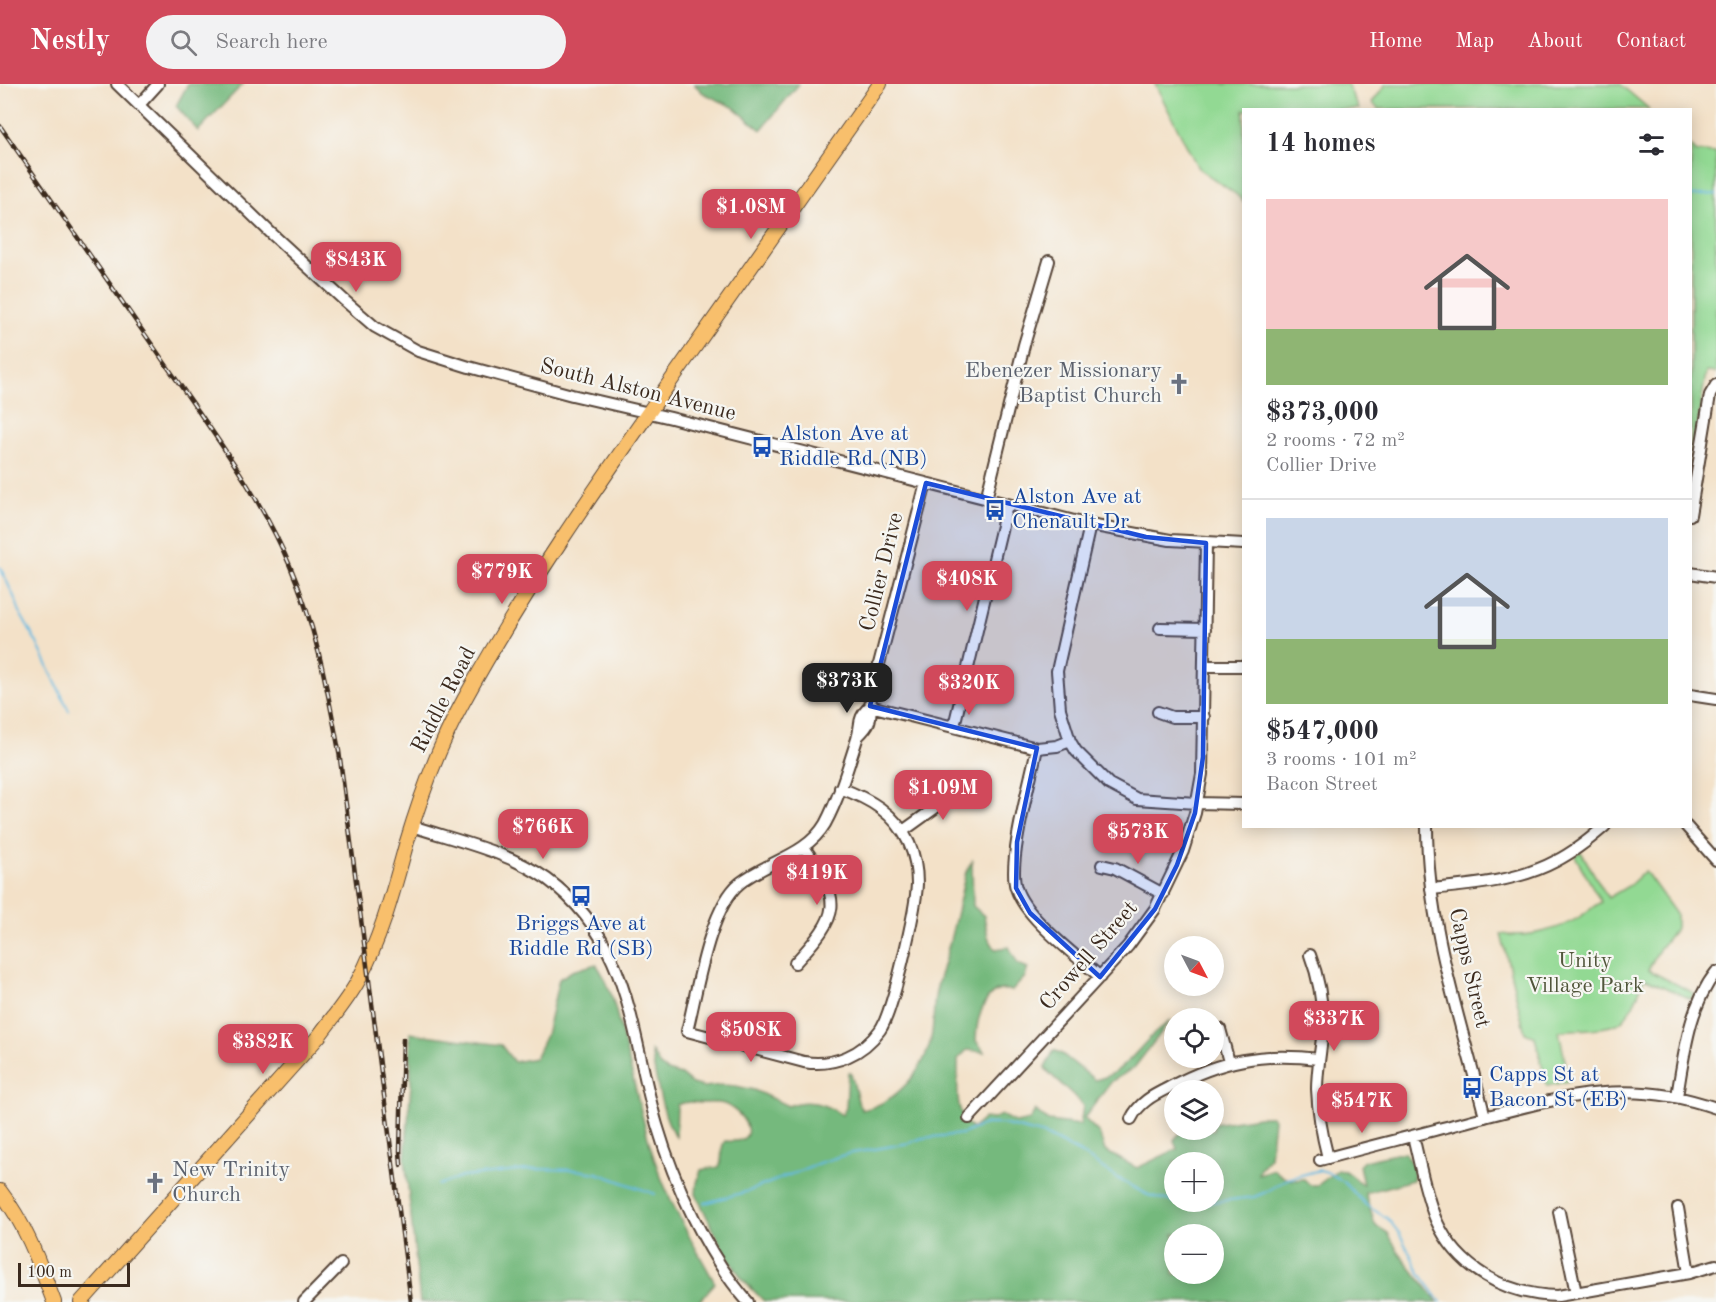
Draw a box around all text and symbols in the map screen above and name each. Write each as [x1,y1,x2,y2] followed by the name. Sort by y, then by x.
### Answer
[146,15,566,69] search box
[167,26,200,59] icon: search
[30,28,110,56] text: Nestly
[215,31,328,53] text: Search here
[1369,31,1422,52] text: Home
[1455,31,1494,52] text: Map
[1527,31,1583,52] text: About
[1616,31,1686,52] text: Contact
[1635,128,1668,161] icon: filters
[1266,131,1375,157] text: 14 homes
[702,189,800,240] pin: $1.08M
[716,198,786,218] text: $1.08M
[1413,238,1521,346] icon: home
[314,242,398,293] pin: $843K
[325,251,387,271] text: $843K
[538,355,738,425] street label: South Alston Avenue
[965,360,1162,407] place label: Ebenezer Missionary Baptist Church
[1167,372,1191,396] church icon: Ebenezer Missionary Baptist Church
[1266,400,1379,426] text: $373,000
[779,423,928,470] place label: Alston Ave at Riddle Rd (NB)
[1266,431,1405,451] text: 2 rooms · 72 m²
[750,435,774,459] bus stop icon: Alston Ave at Riddle Rd (NB)
[1266,456,1377,476] text: Collier Drive
[1012,486,1142,533] place label: Alston Ave at Chenault Dr
[983,498,1007,522] bus stop icon: Alston Ave at Chenault Dr
[857,510,907,634] street label: Collier Drive
[460,554,544,605] pin: $779K
[1413,557,1521,665] icon: home
[925,561,1009,612] pin: $408K
[471,563,533,583] text: $779K
[936,570,998,590] text: $408K
[408,643,480,757] street label: Riddle Road
[805,663,889,714] pin: $373K
[927,665,1011,716] pin: $320K
[816,672,878,692] text: $373K
[938,674,1000,694] text: $320K
[1266,719,1379,745] text: $547,000
[1266,750,1416,770] text: 3 rooms · 101 m²
[894,770,992,821] pin: $1.09M
[1266,775,1378,795] text: Bacon Street
[908,779,978,799] text: $1.09M
[501,809,585,860] pin: $766K
[1096,814,1180,865] pin: $573K
[512,818,574,838] text: $766K
[1107,823,1169,843] text: $573K
[775,855,859,906] pin: $419K
[786,864,848,884] text: $419K
[569,884,593,908] bus stop icon: Briggs Ave at Riddle Rd (SB)
[1036,897,1142,1015] street label: Crowell Street
[1445,906,1493,1030] street label: Capps Street
[508,913,654,960] place label: Briggs Ave at Riddle Rd (SB)
[1164,936,1224,996] north arrow
[1164,936,1224,1284] map controls
[1526,950,1644,997] park label: Unity Village Park
[1292,1001,1376,1052] pin: $337K
[1164,1008,1224,1068] button: locate
[1303,1010,1365,1030] text: $337K
[709,1012,793,1063] pin: $508K
[720,1021,782,1041] text: $508K
[221,1024,305,1075] pin: $382K
[232,1033,294,1053] text: $382K
[1489,1064,1628,1111] place label: Capps St at Bacon St (EB)
[1460,1076,1484,1100] bus stop icon: Capps St at Bacon St (EB)
[1164,1080,1224,1140] button: layers
[1320,1083,1404,1134] pin: $547K
[1331,1092,1393,1112] text: $547K
[1164,1152,1224,1212] button: +
[172,1159,290,1206] place label: New Trinity Church
[143,1171,167,1195] church icon: New Trinity Church
[1164,1224,1224,1284] button: −
[18,1260,130,1288] scale bar
[27,1265,72,1281] text: 100 m

